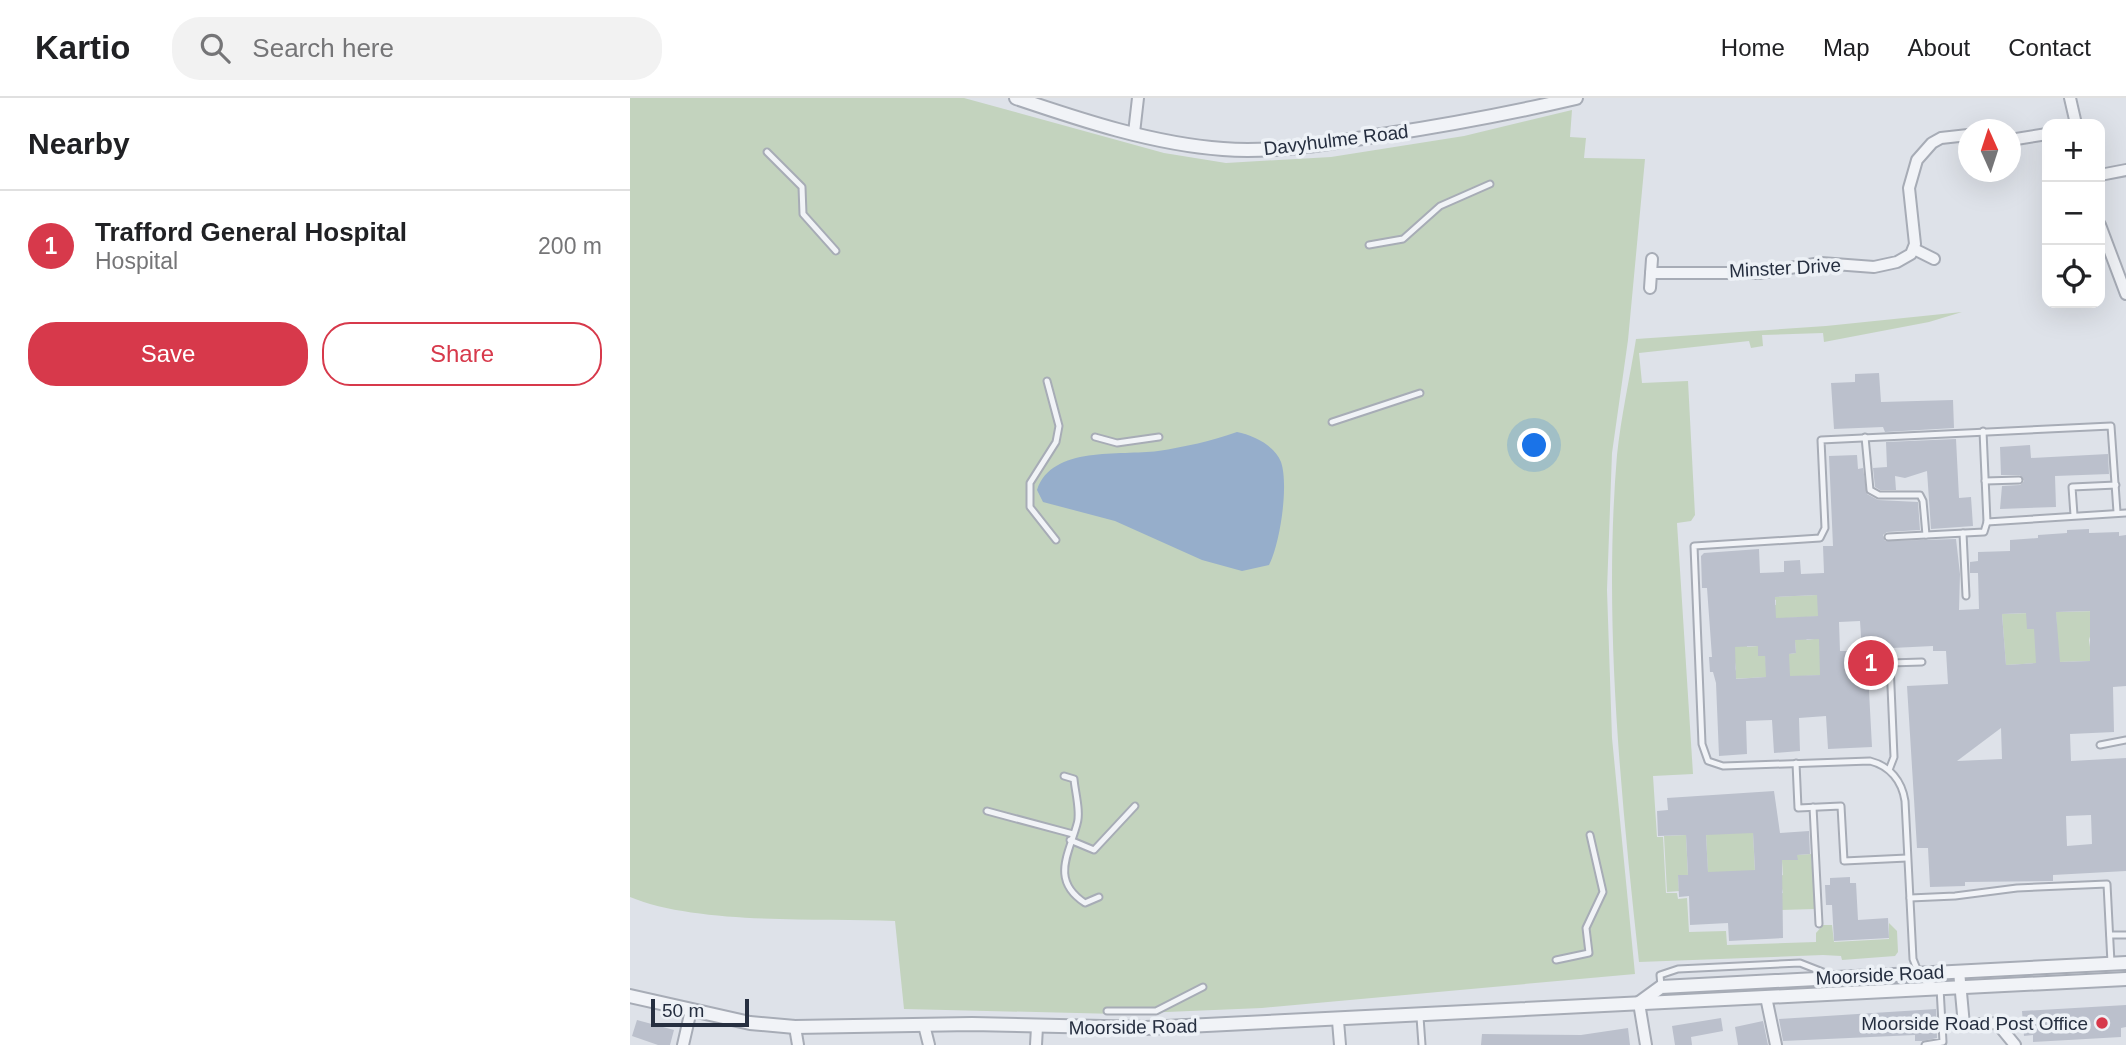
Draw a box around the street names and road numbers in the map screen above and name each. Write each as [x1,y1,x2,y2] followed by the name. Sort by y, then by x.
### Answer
[1262,121,1410,159] street label: Davyhulme Road
[1729,255,1841,281] street label: Minster Drive
[1815,961,1945,989] street label: Moorside Road
[1068,1015,1198,1039] street label: Moorside Road

